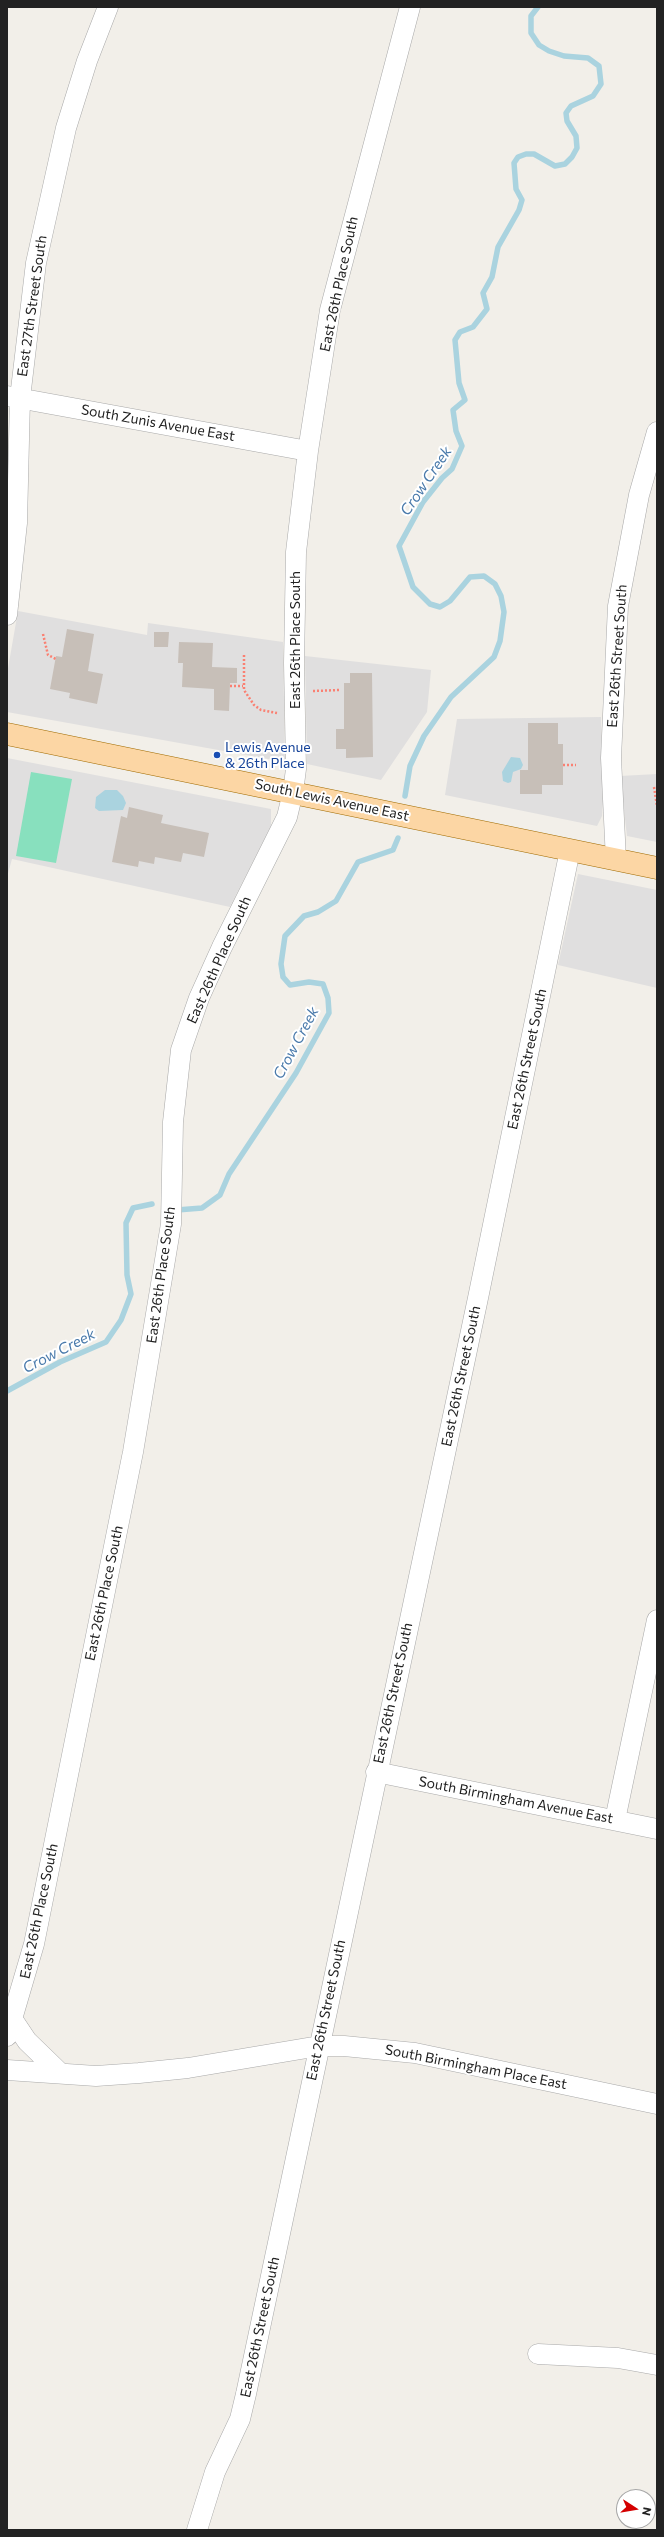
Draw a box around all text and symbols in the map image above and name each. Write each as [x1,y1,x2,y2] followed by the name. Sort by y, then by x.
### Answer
[316,215,362,353] street label: East 26th Place South
[14,234,50,378] street label: East 27th Street South
[80,401,236,445] street label: South Zunis Avenue East
[396,443,456,519] water label: Crow Creek
[287,571,303,709] street label: East 26th Place South
[604,584,630,728] street label: East 26th Street South
[225,739,311,772] place label: Lewis Avenue & 26th Place
[212,750,222,760] marker: Lewis Avenue & 26th Place
[253,775,411,825] street label: South Lewis Avenue East
[183,894,255,1026] street label: East 26th Place South
[504,987,550,1131] street label: East 26th Street South
[269,1004,323,1082] water label: Crow Creek
[143,1206,179,1344] street label: East 26th Place South
[438,1304,484,1448] street label: East 26th Street South
[20,1325,98,1377] water label: Crow Creek
[81,1524,127,1662] street label: East 26th Place South
[370,1621,416,1765] street label: East 26th Street South
[417,1773,615,1827] street label: South Birmingham Avenue East
[16,1842,62,1980] street label: East 26th Place South
[303,1938,349,2082] street label: East 26th Street South
[384,2041,568,2093] street label: South Birmingham Place East
[237,2255,283,2399] street label: East 26th Street South
[616,2489,656,2529] north arrow
[640,2506,654,2517] text: N

